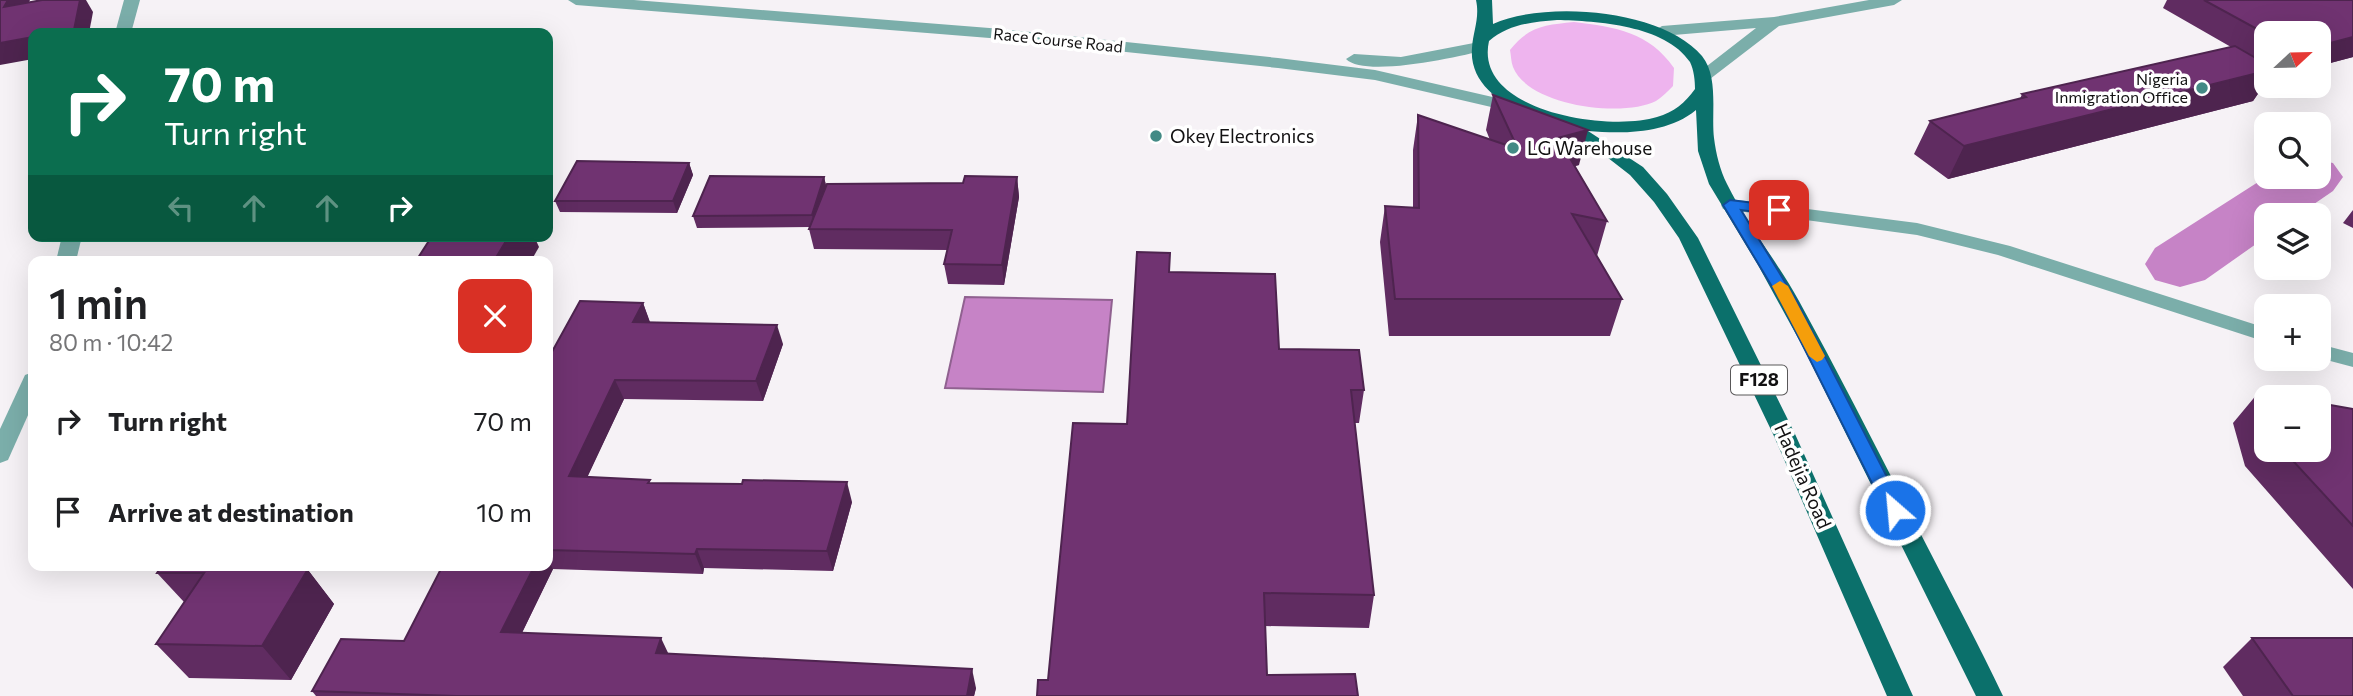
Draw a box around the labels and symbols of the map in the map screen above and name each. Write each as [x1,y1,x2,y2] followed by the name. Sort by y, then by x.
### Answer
[2254,21,2331,98] north arrow
[992,23,1124,56] street label: Race Course Road
[2055,69,2188,106] place label: Nigeria Inmigration Office
[2194,80,2210,96] marker: Nigeria Inmigration Office
[1170,124,1314,147] place label: Okey Electronics
[1148,128,1164,144] marker: Okey Electronics
[1527,136,1652,159] place label: LG Warehouse
[1505,140,1521,156] marker: LG Warehouse
[1749,180,1809,240] pin
[1731,366,1787,394] road number: F128
[1770,420,1837,532] street label: Hadejia Road
[1858,473,1932,547] position arrow

